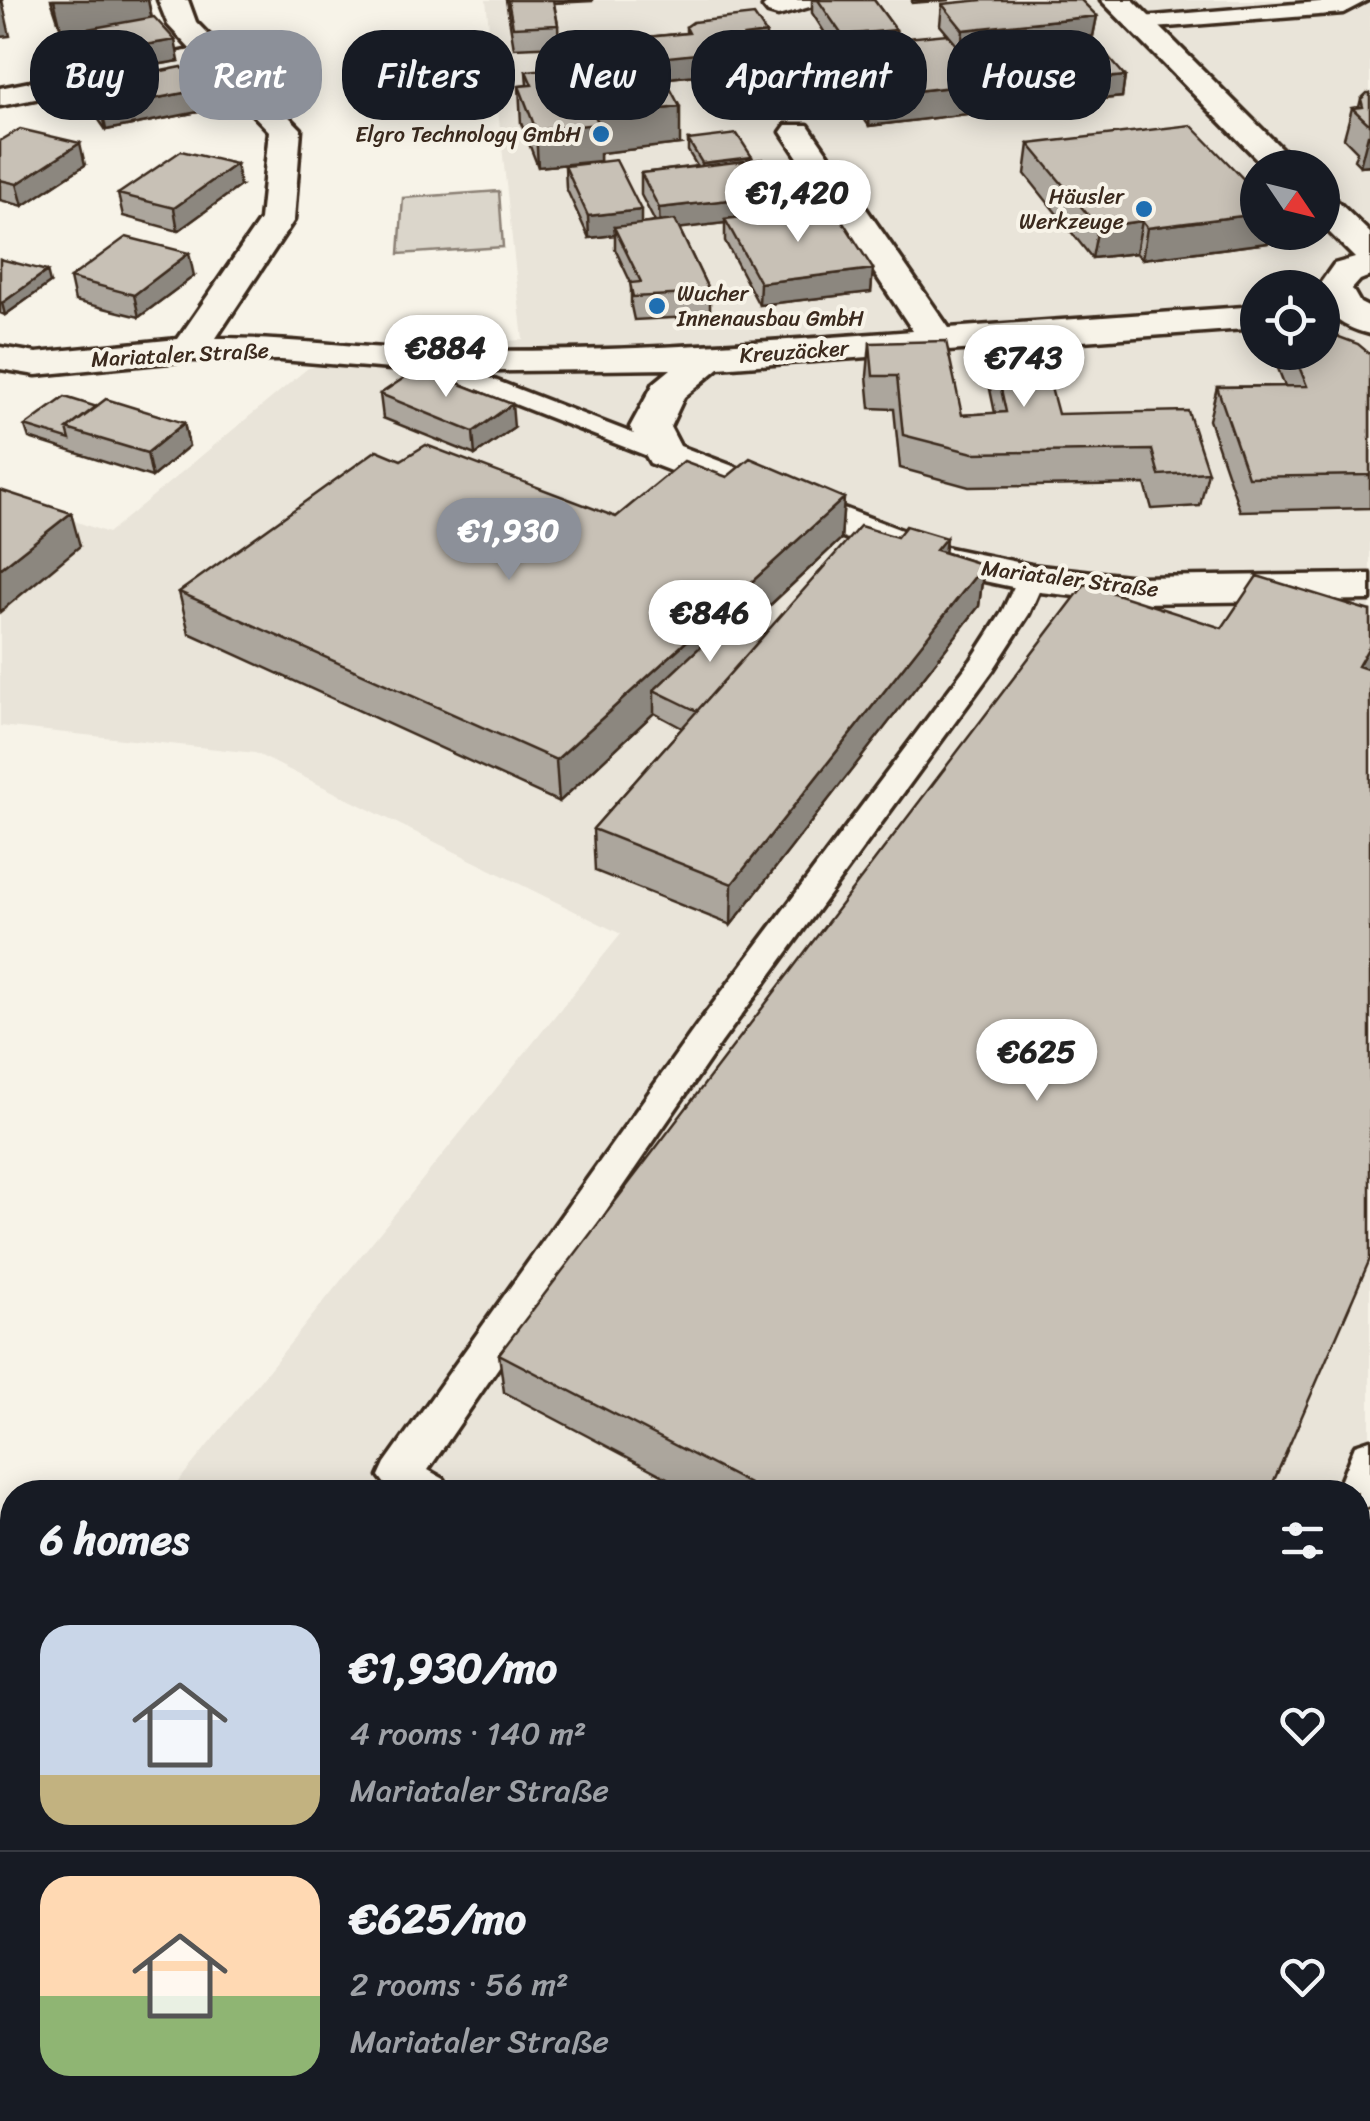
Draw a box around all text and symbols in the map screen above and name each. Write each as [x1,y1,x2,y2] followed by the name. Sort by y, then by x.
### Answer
[30,30,159,120] chip: Buy
[179,30,322,120] chip: Rent
[342,30,515,120] chip: Filters
[535,30,671,120] chip: New
[691,30,927,120] chip: Apartment
[947,30,1111,120] chip: House
[355,115,581,154] place label: Elgro Technology GmbH
[590,123,612,145] marker: Elgro Technology GmbH
[1240,150,1340,250] north arrow
[1240,150,1340,370] map controls
[717,160,879,245] pin: €1,420
[747,164,849,221] text: €1,420
[1019,177,1125,241] place label: Häusler Werkzeuge
[1133,198,1155,220] marker: Häusler Werkzeuge
[1240,270,1340,370] button: locate
[676,274,865,338] place label: Wucher Innenausbau GmbH
[646,295,668,317] marker: Wucher Innenausbau GmbH
[387,315,505,400] pin: €884
[406,319,486,376] text: €884
[965,325,1083,410] pin: €743
[738,328,852,375] street label: Kreuzäcker
[985,329,1063,386] text: €743
[90,330,270,379] street label: Mariataler Straße
[428,498,590,583] pin: €1,930
[458,502,560,559] text: €1,930
[979,548,1161,609] street label: Mariataler Straße
[651,580,769,665] pin: €846
[671,584,749,641] text: €846
[978,1019,1096,1104] pin: €625
[998,1023,1076,1080] text: €625
[40,1503,189,1577] text: 6 homes
[1275,1513,1330,1568] icon: filters
[350,1631,557,1705] text: €1,930/mo
[120,1665,240,1785] icon: home
[1275,1698,1330,1753] icon: heart
[350,1705,586,1762] text: 4 rooms · 140 m²
[350,1762,609,1819] text: Mariataler Straße
[350,1882,526,1956] text: €625/mo
[120,1916,240,2036] icon: home
[1275,1949,1330,2004] icon: heart
[350,1956,569,2013] text: 2 rooms · 56 m²
[350,2013,609,2070] text: Mariataler Straße

